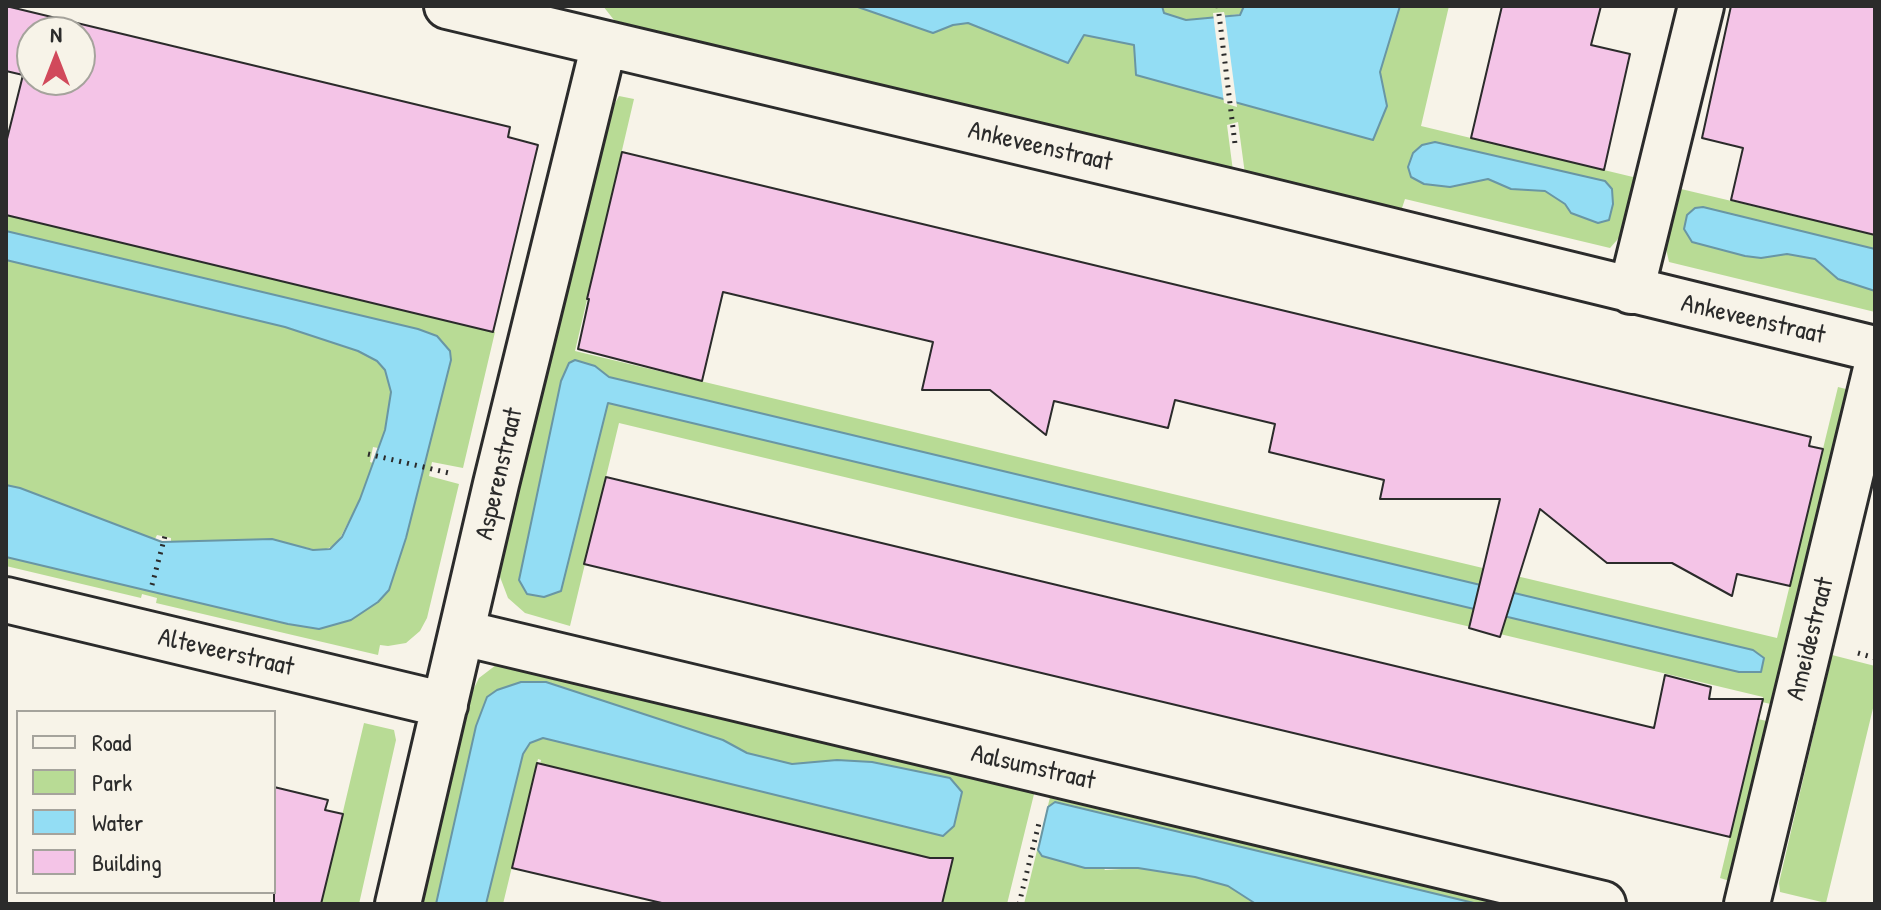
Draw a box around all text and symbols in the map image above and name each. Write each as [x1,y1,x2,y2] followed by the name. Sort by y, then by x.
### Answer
[16,16,96,96] north arrow
[50,19,62,49] text: N
[965,115,1115,179] street label: Ankeveenstraat
[1678,288,1828,352] street label: Ankeveenstraat
[470,405,530,543] street label: Asperenstraat
[1781,574,1841,704] street label: Ameidestraat
[155,622,297,684] street label: Alteveerstraat
[16,710,276,894] legend
[92,726,131,758] text: Road
[968,739,1098,797] street label: Aalsumstraat
[92,766,132,798] text: Park
[92,806,143,838] text: Water
[92,846,162,878] text: Building

